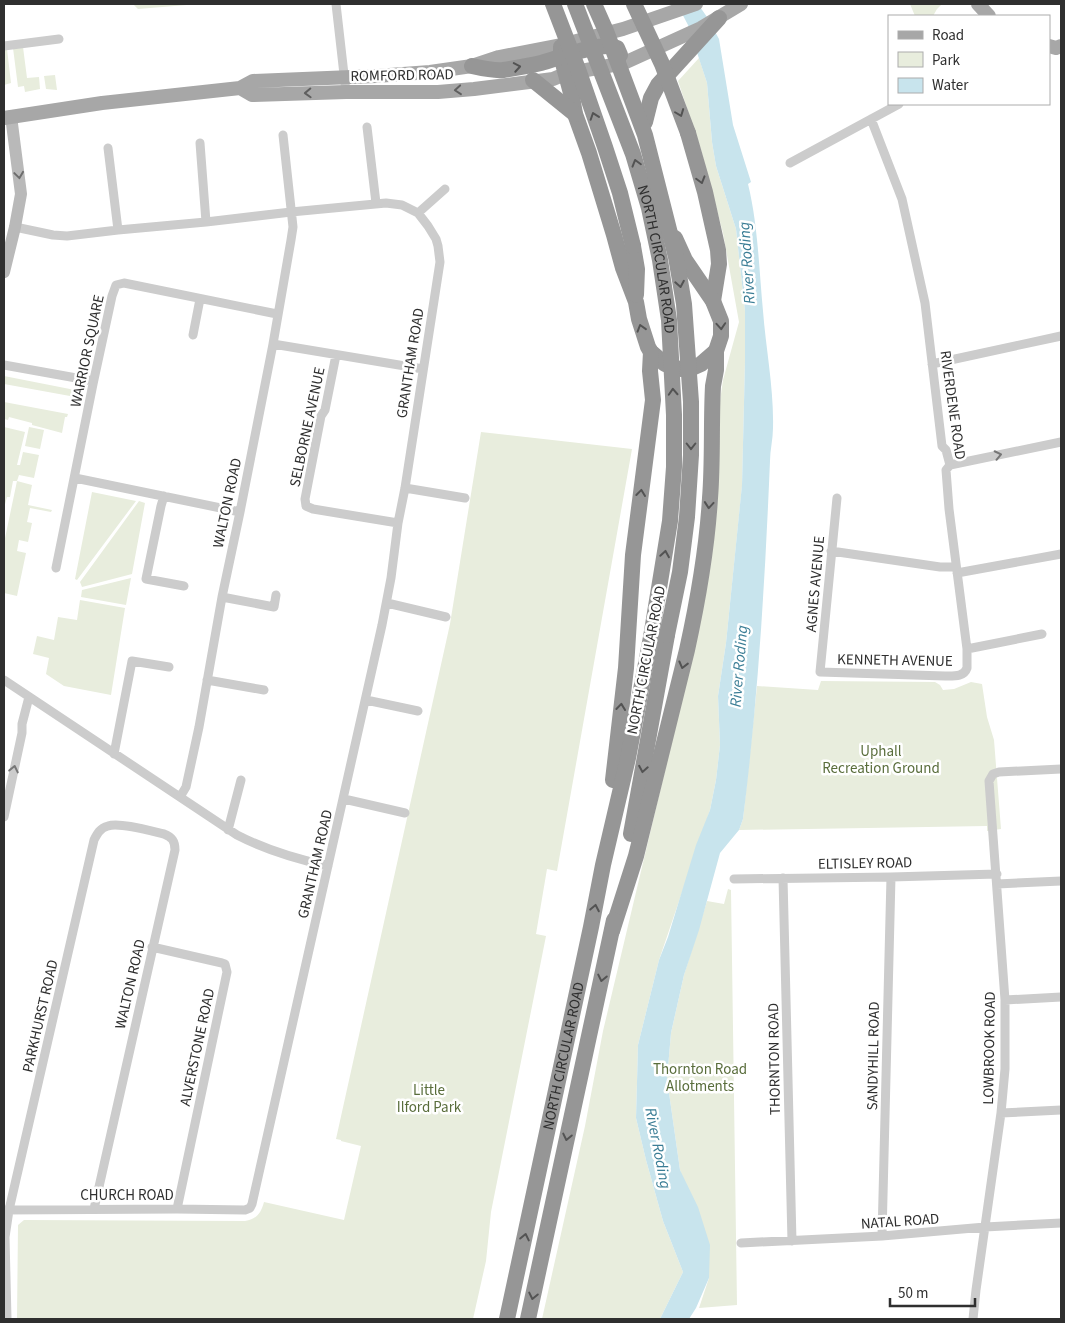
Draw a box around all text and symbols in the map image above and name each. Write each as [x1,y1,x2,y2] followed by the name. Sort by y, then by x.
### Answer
[888,15,1050,105] legend
[932,25,964,46] text: Road
[932,50,961,71] text: Park
[512,63,521,73] one-way arrow
[350,64,454,87] street label: ROMFORD ROAD
[932,75,969,96] text: Water
[454,84,462,95] one-way arrow
[304,87,312,98] one-way arrow
[674,108,684,117] one-way arrow
[590,112,600,121] one-way arrow
[631,160,641,168] one-way arrow
[13,171,24,179] one-way arrow
[696,176,706,184] one-way arrow
[632,183,680,334] street label: NORTH CIRCULAR ROAD
[733,221,761,305] water label: River Roding
[675,279,685,288] one-way arrow
[65,293,110,409] street label: WARRIOR SQUARE
[391,307,430,420] street label: GRANTHAM ROAD
[715,322,726,330] one-way arrow
[637,324,647,332] one-way arrow
[934,349,971,461] street label: RIVERDENE ROAD
[285,365,330,489] street label: SELBORNE AVENUE
[667,388,678,396] one-way arrow
[686,442,696,450] one-way arrow
[994,450,1003,461] one-way arrow
[208,456,247,550] street label: WALTON ROAD
[635,489,645,497] one-way arrow
[704,501,715,509] one-way arrow
[801,535,830,633] street label: AGNES AVENUE
[659,550,669,558] one-way arrow
[622,584,671,736] street label: NORTH CIRCULAR ROAD
[724,624,754,708] water label: River Roding
[837,649,953,672] street label: KENNETH AVENUE
[678,660,689,669] one-way arrow
[615,703,626,711] one-way arrow
[822,741,940,779] park label: Uphall Recreation Ground
[8,764,19,773] one-way arrow
[638,764,648,773] one-way arrow
[293,808,338,921] street label: GRANTHAM ROAD
[818,852,912,875] street label: ELTISLEY ROAD
[589,904,599,913] one-way arrow
[110,937,151,1031] street label: WALTON ROAD
[17,958,64,1075] street label: PARKHURST ROAD
[597,974,608,983] one-way arrow
[538,980,590,1132] street label: NORTH CIRCULAR ROAD
[175,986,220,1108] street label: ALVERSTONE ROAD
[978,991,1001,1105] street label: LOWBROOK ROAD
[862,1001,885,1111] street label: SANDYHILL ROAD
[763,1003,786,1115] street label: THORNTON ROAD
[653,1059,747,1097] park label: Thornton Road Allotments
[397,1080,462,1118] park label: Little Ilford Park
[639,1106,677,1191] water label: River Roding
[562,1133,573,1142] one-way arrow
[80,1185,174,1206] street label: CHURCH ROAD
[860,1208,940,1235] street label: NATAL ROAD
[519,1233,530,1242] one-way arrow
[890,1276,975,1308] scale bar
[898,1283,928,1304] text: 50 m
[528,1292,539,1300] one-way arrow

